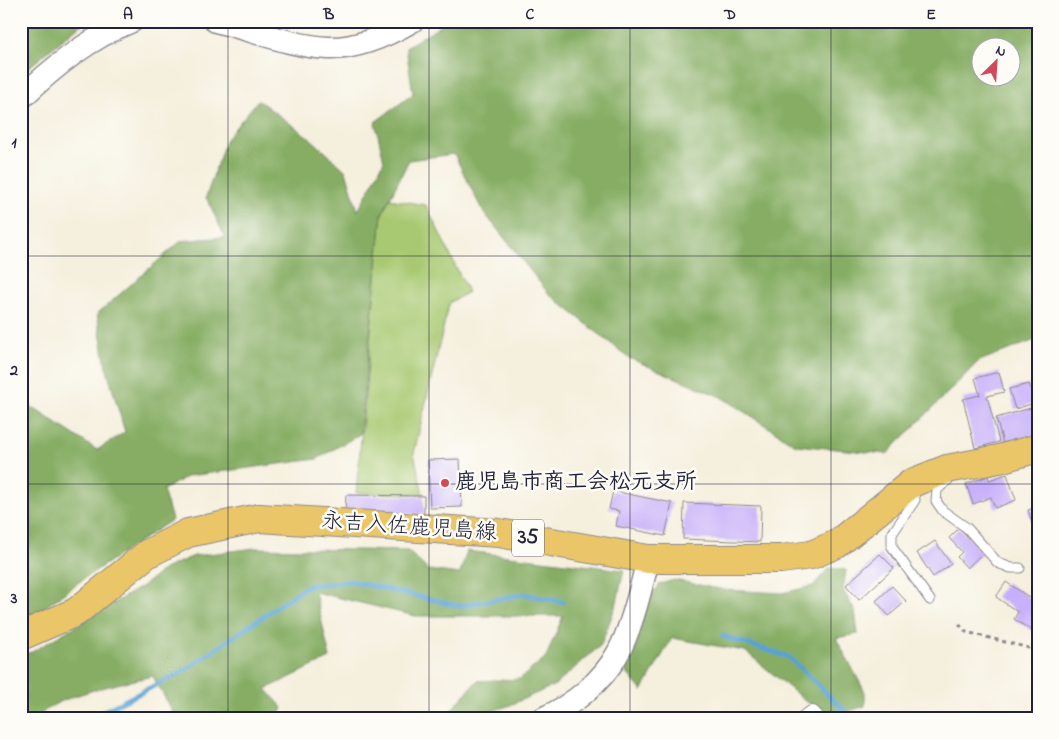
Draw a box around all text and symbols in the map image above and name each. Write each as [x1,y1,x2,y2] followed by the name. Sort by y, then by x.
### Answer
[123,3,133,27] text: A
[323,3,335,27] text: B
[526,3,535,27] text: C
[723,3,736,27] text: D
[926,3,936,27] text: E
[972,38,1022,88] north arrow
[992,40,1010,63] text: N
[11,131,17,155] text: 1
[9,359,18,383] text: 2
[455,467,697,499] place label: 鹿児島市商工会松元支所
[439,477,451,489] marker: 鹿児島市商工会松元支所
[320,506,498,550] street label: 永吉入佐鹿児島線
[512,520,544,556] road number: 35
[10,587,18,611] text: 3

